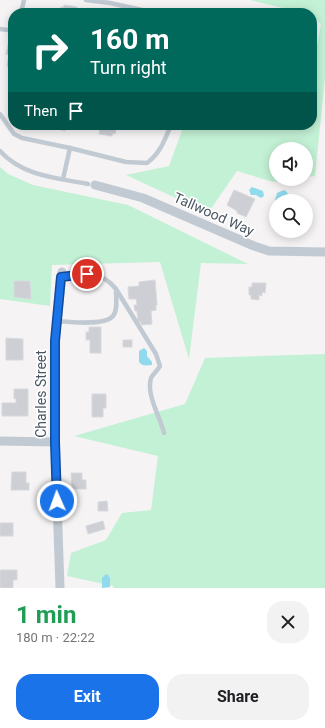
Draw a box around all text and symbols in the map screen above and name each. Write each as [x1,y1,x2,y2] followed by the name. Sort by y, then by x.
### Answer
[90,23,169,56] text: 160 m
[24,24,76,76] icon: right
[90,57,167,78] text: Turn right
[65,100,87,122] icon: arrive
[24,102,57,120] text: Then
[269,142,313,238] map controls
[269,142,313,186] button: sound
[171,189,257,239] street label: Tallwood Way
[269,194,313,238] button: search
[70,257,104,291] pin
[76,263,98,285] icon: arrive
[33,350,49,438] street label: Charles Street
[36,480,78,522] position arrow
[16,601,76,629] text: 1 min
[267,601,309,643] button: close
[16,630,95,645] text: 180 m · 22:22
[16,674,159,720] button: Exit
[167,674,309,720] button: Share

